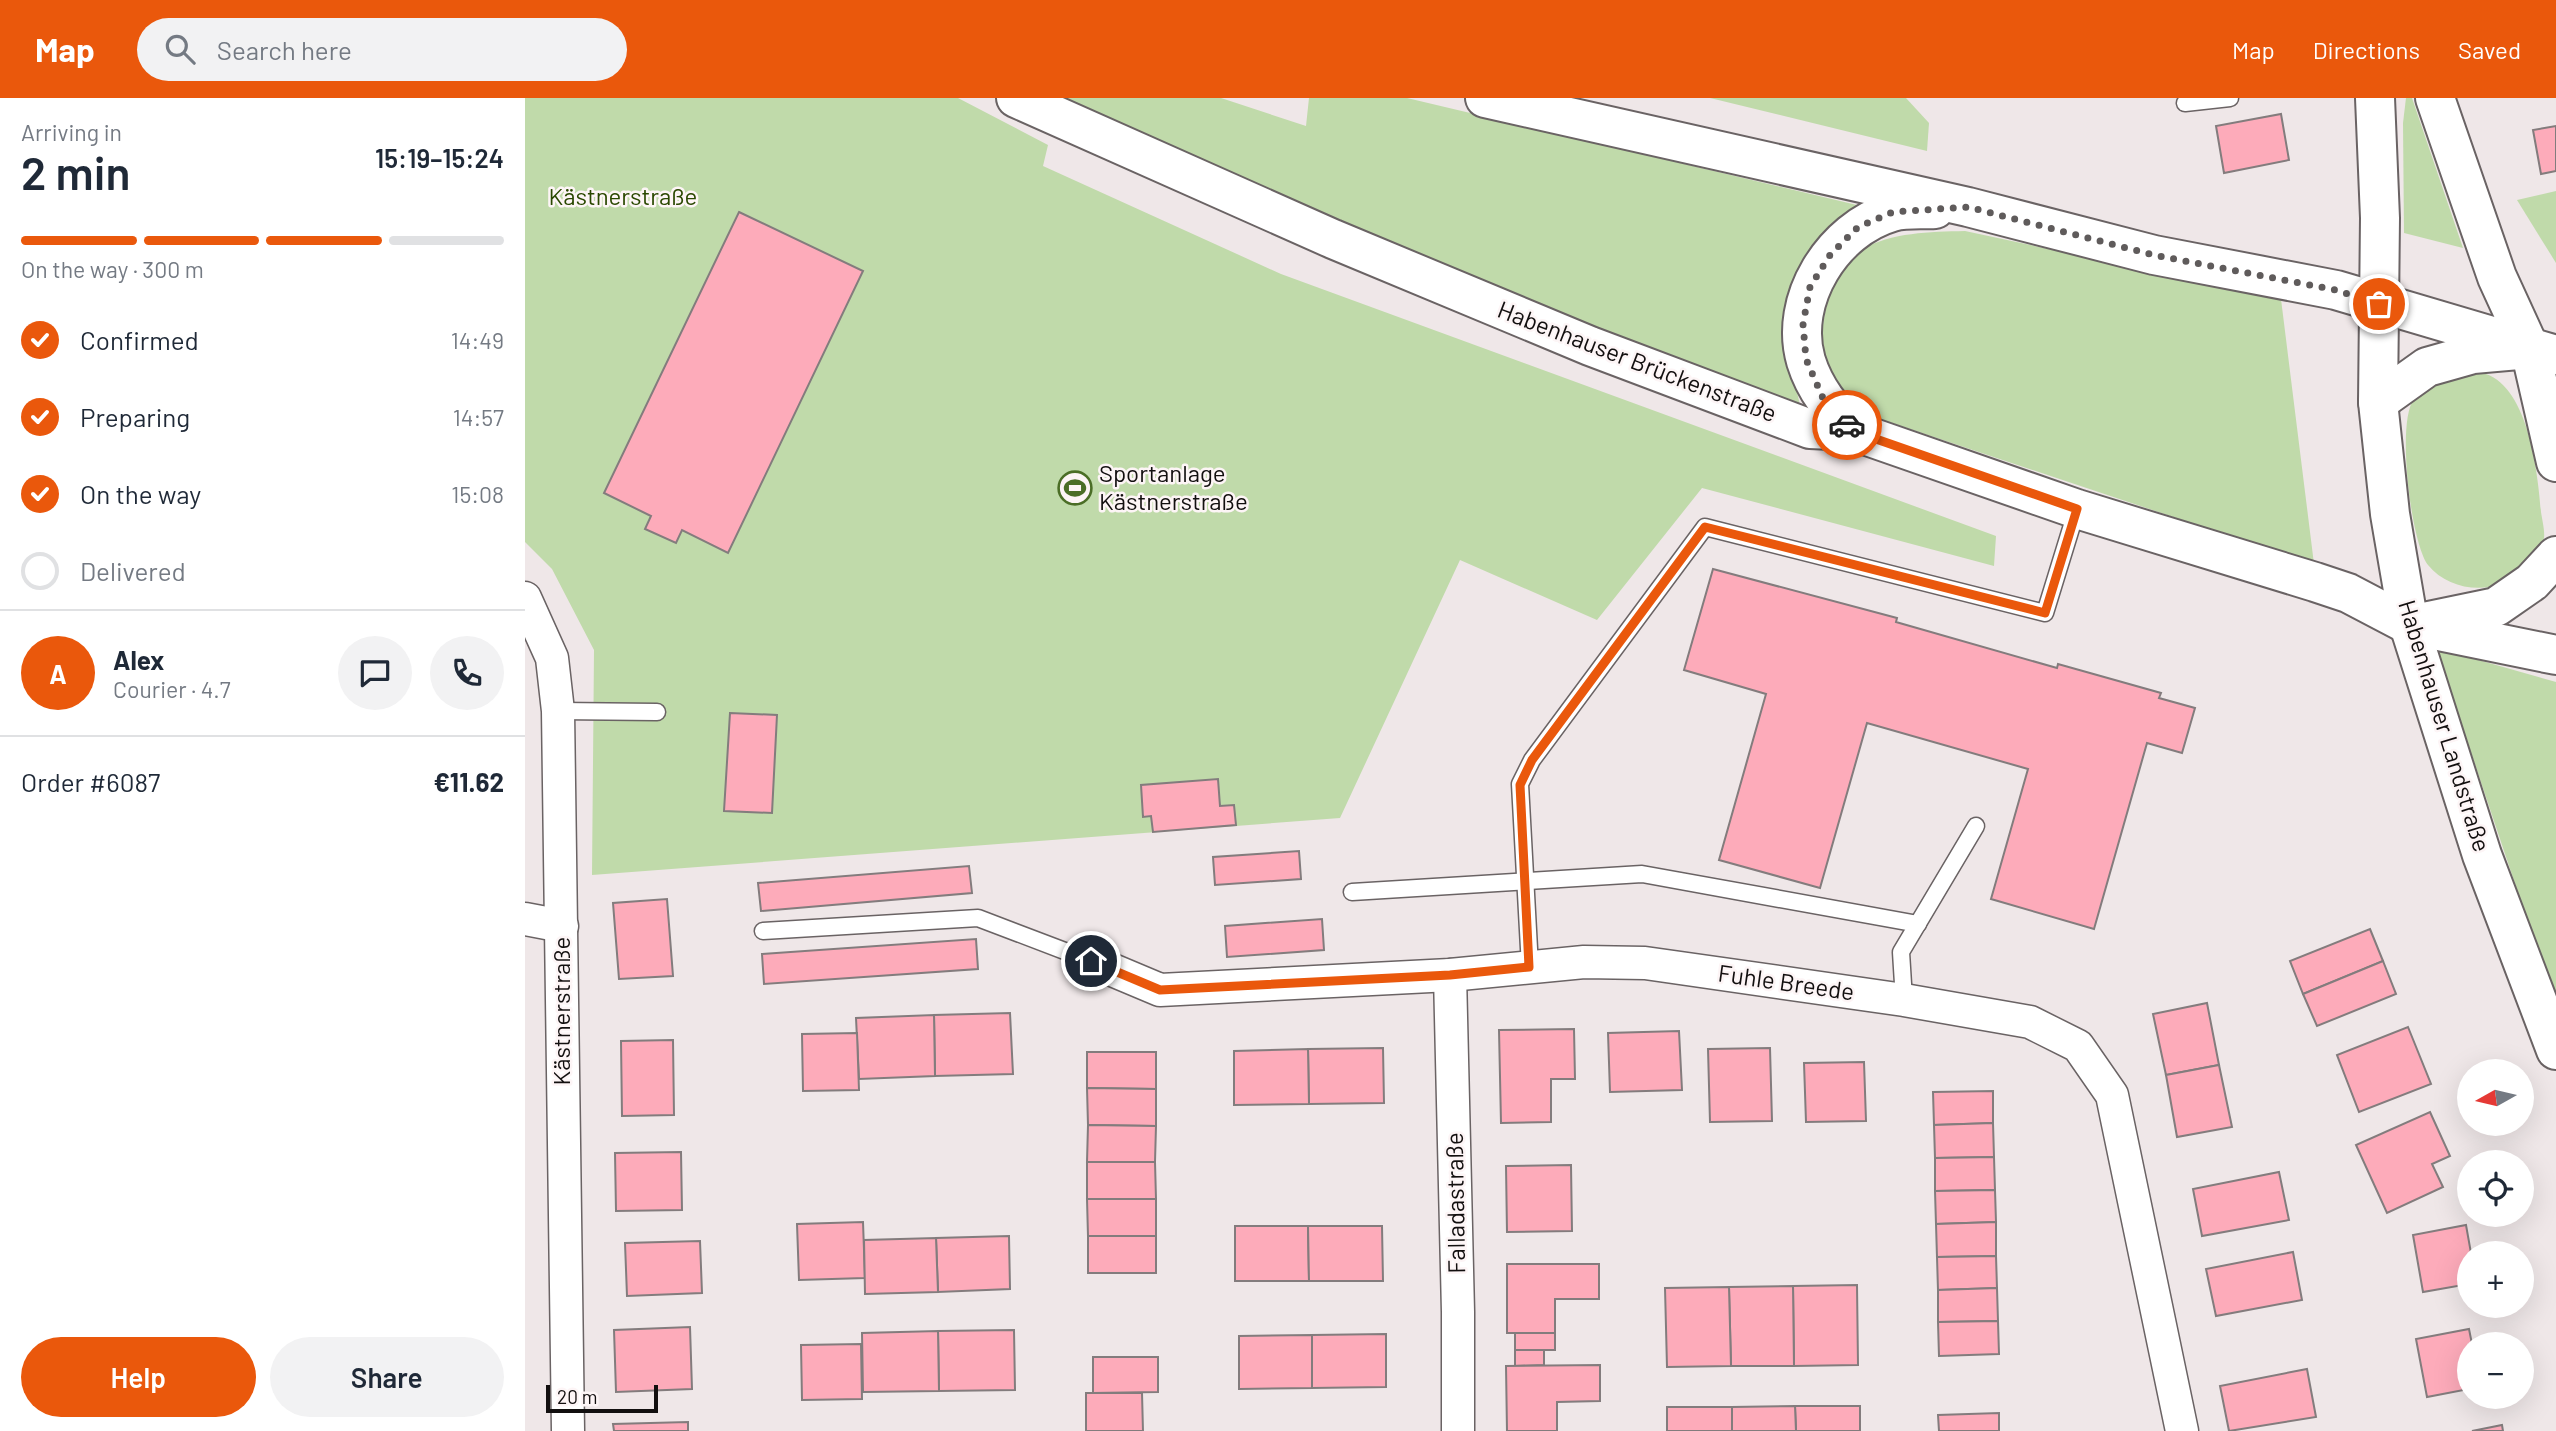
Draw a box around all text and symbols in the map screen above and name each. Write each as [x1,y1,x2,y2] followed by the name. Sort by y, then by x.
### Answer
[137,18,627,81] search box
[35,29,95,69] text: Map
[161,30,199,68] icon: search
[217,34,352,65] text: Search here
[2232,35,2275,64] text: Map
[2313,35,2420,64] text: Directions
[2458,35,2521,64] text: Saved
[21,118,122,146] text: Arriving in
[375,142,504,173] text: 15:19–15:24
[21,144,130,199] text: 2 min
[549,181,697,210] park label: Kästnerstraße
[21,255,204,283] text: On the way · 300 m
[2349,274,2409,334] pin
[2360,285,2398,323] icon: bag
[1494,294,1781,427] street label: Habenhauser Brückenstraße
[21,321,59,359] icon: check
[80,324,199,355] text: Confirmed
[451,326,504,354] text: 14:49
[1812,390,1882,460] courier
[21,398,59,436] icon: check
[80,401,190,432] text: Preparing
[453,403,504,431] text: 14:57
[1828,406,1866,444] icon: car
[1099,458,1248,515] place label: Sportanlage Kästnerstraße
[1056,469,1094,507] sports icon: Sportanlage Kästnerstraße
[21,475,59,513] icon: check
[80,478,201,509] text: On the way
[451,480,504,508] text: 15:08
[80,555,186,586] text: Delivered
[2393,596,2498,855] street label: Habenhauser Landstraße
[338,636,412,710] button: chat
[430,636,504,710] button: phone
[113,644,164,675] text: Alex
[49,658,67,689] text: A
[113,675,231,703] text: Courier · 4.7
[21,766,160,797] text: Order #6087
[433,766,504,797] text: €11.62
[1061,931,1121,991] pin
[546,937,575,1085] street label: Kästnerstraße
[1072,942,1110,980] icon: home
[1716,958,1856,1005] street label: Fuhle Breede
[2457,1059,2534,1136] north arrow
[2457,1059,2534,1409] map controls
[1439,1132,1470,1274] street label: Falladastraße
[2457,1150,2534,1227] button: locate
[2457,1241,2534,1318] button: +
[2457,1332,2534,1409] button: −
[21,1337,256,1417] button: Help
[270,1337,504,1417] button: Share
[546,1382,658,1414] scale bar
[557,1385,597,1408] text: 20 m

